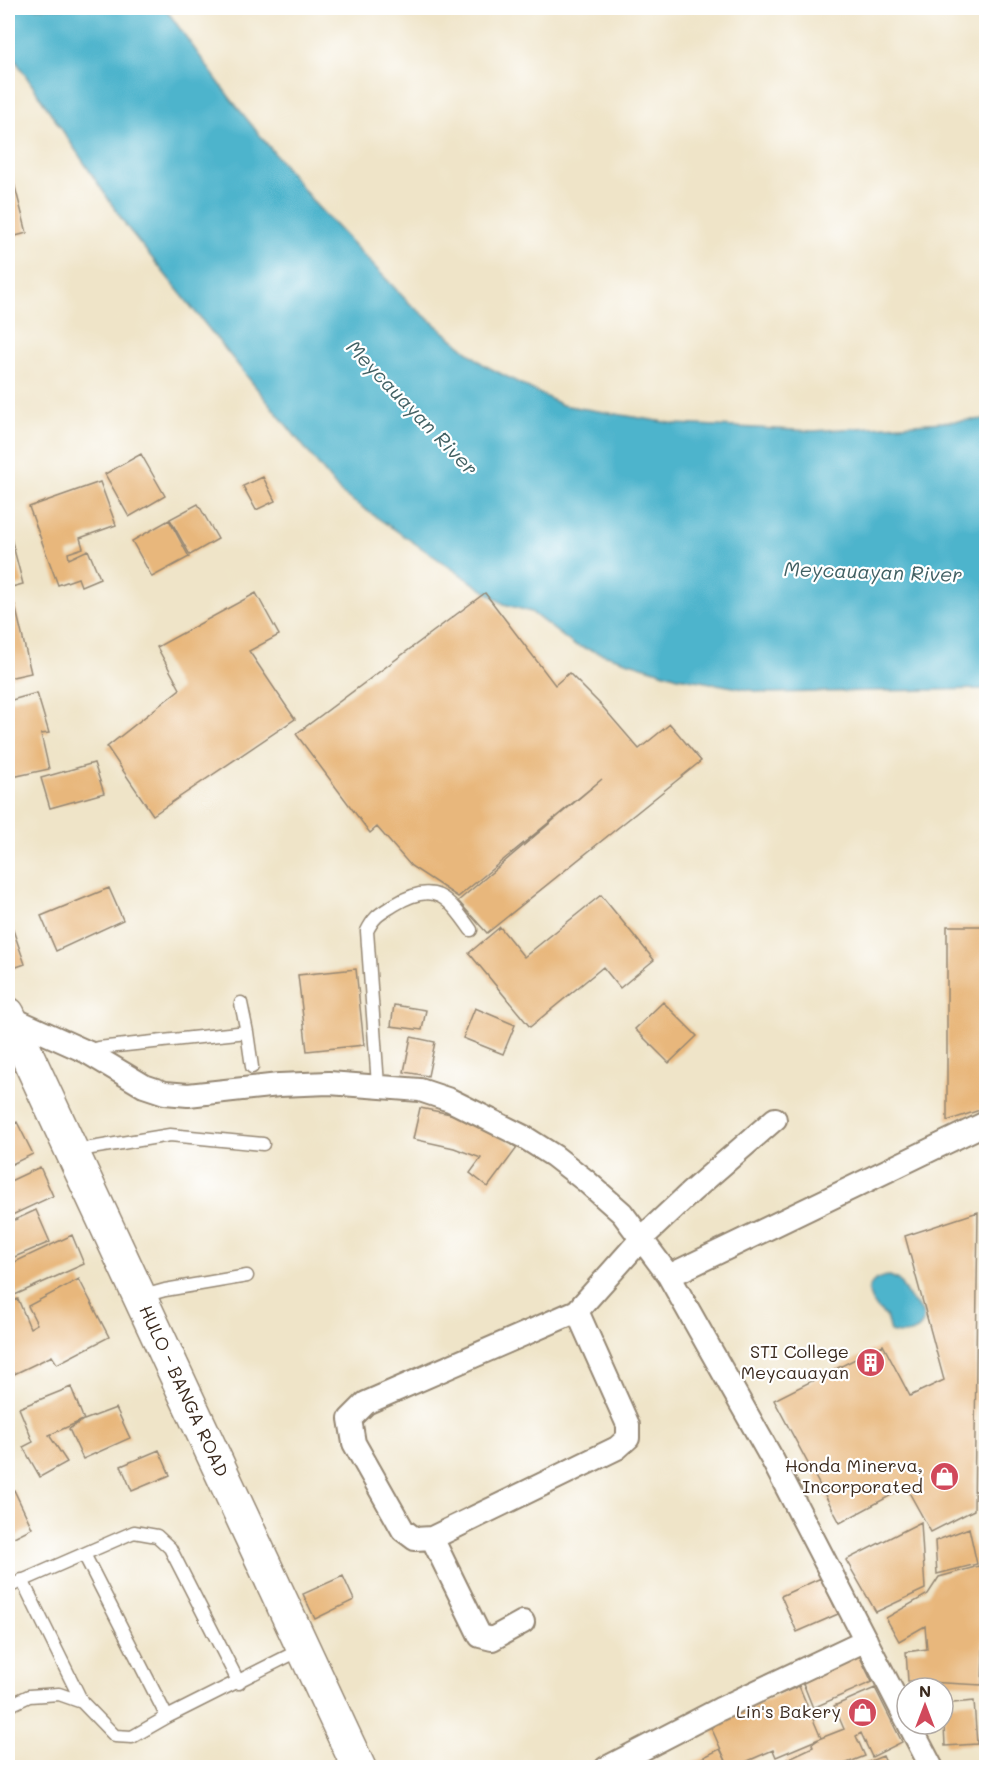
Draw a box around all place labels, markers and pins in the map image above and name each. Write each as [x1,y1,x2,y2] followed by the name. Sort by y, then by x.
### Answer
[741,1339,849,1384] place label: STI College Meycauayan
[854,1346,886,1378] building icon: STI College Meycauayan
[785,1453,923,1498] place label: Honda Minerva, Incorporated
[928,1460,960,1492] shop icon: Honda Minerva, Incorporated
[846,1696,878,1728] shop icon: Lin's Bakery
[736,1699,841,1723] place label: Lin's Bakery

